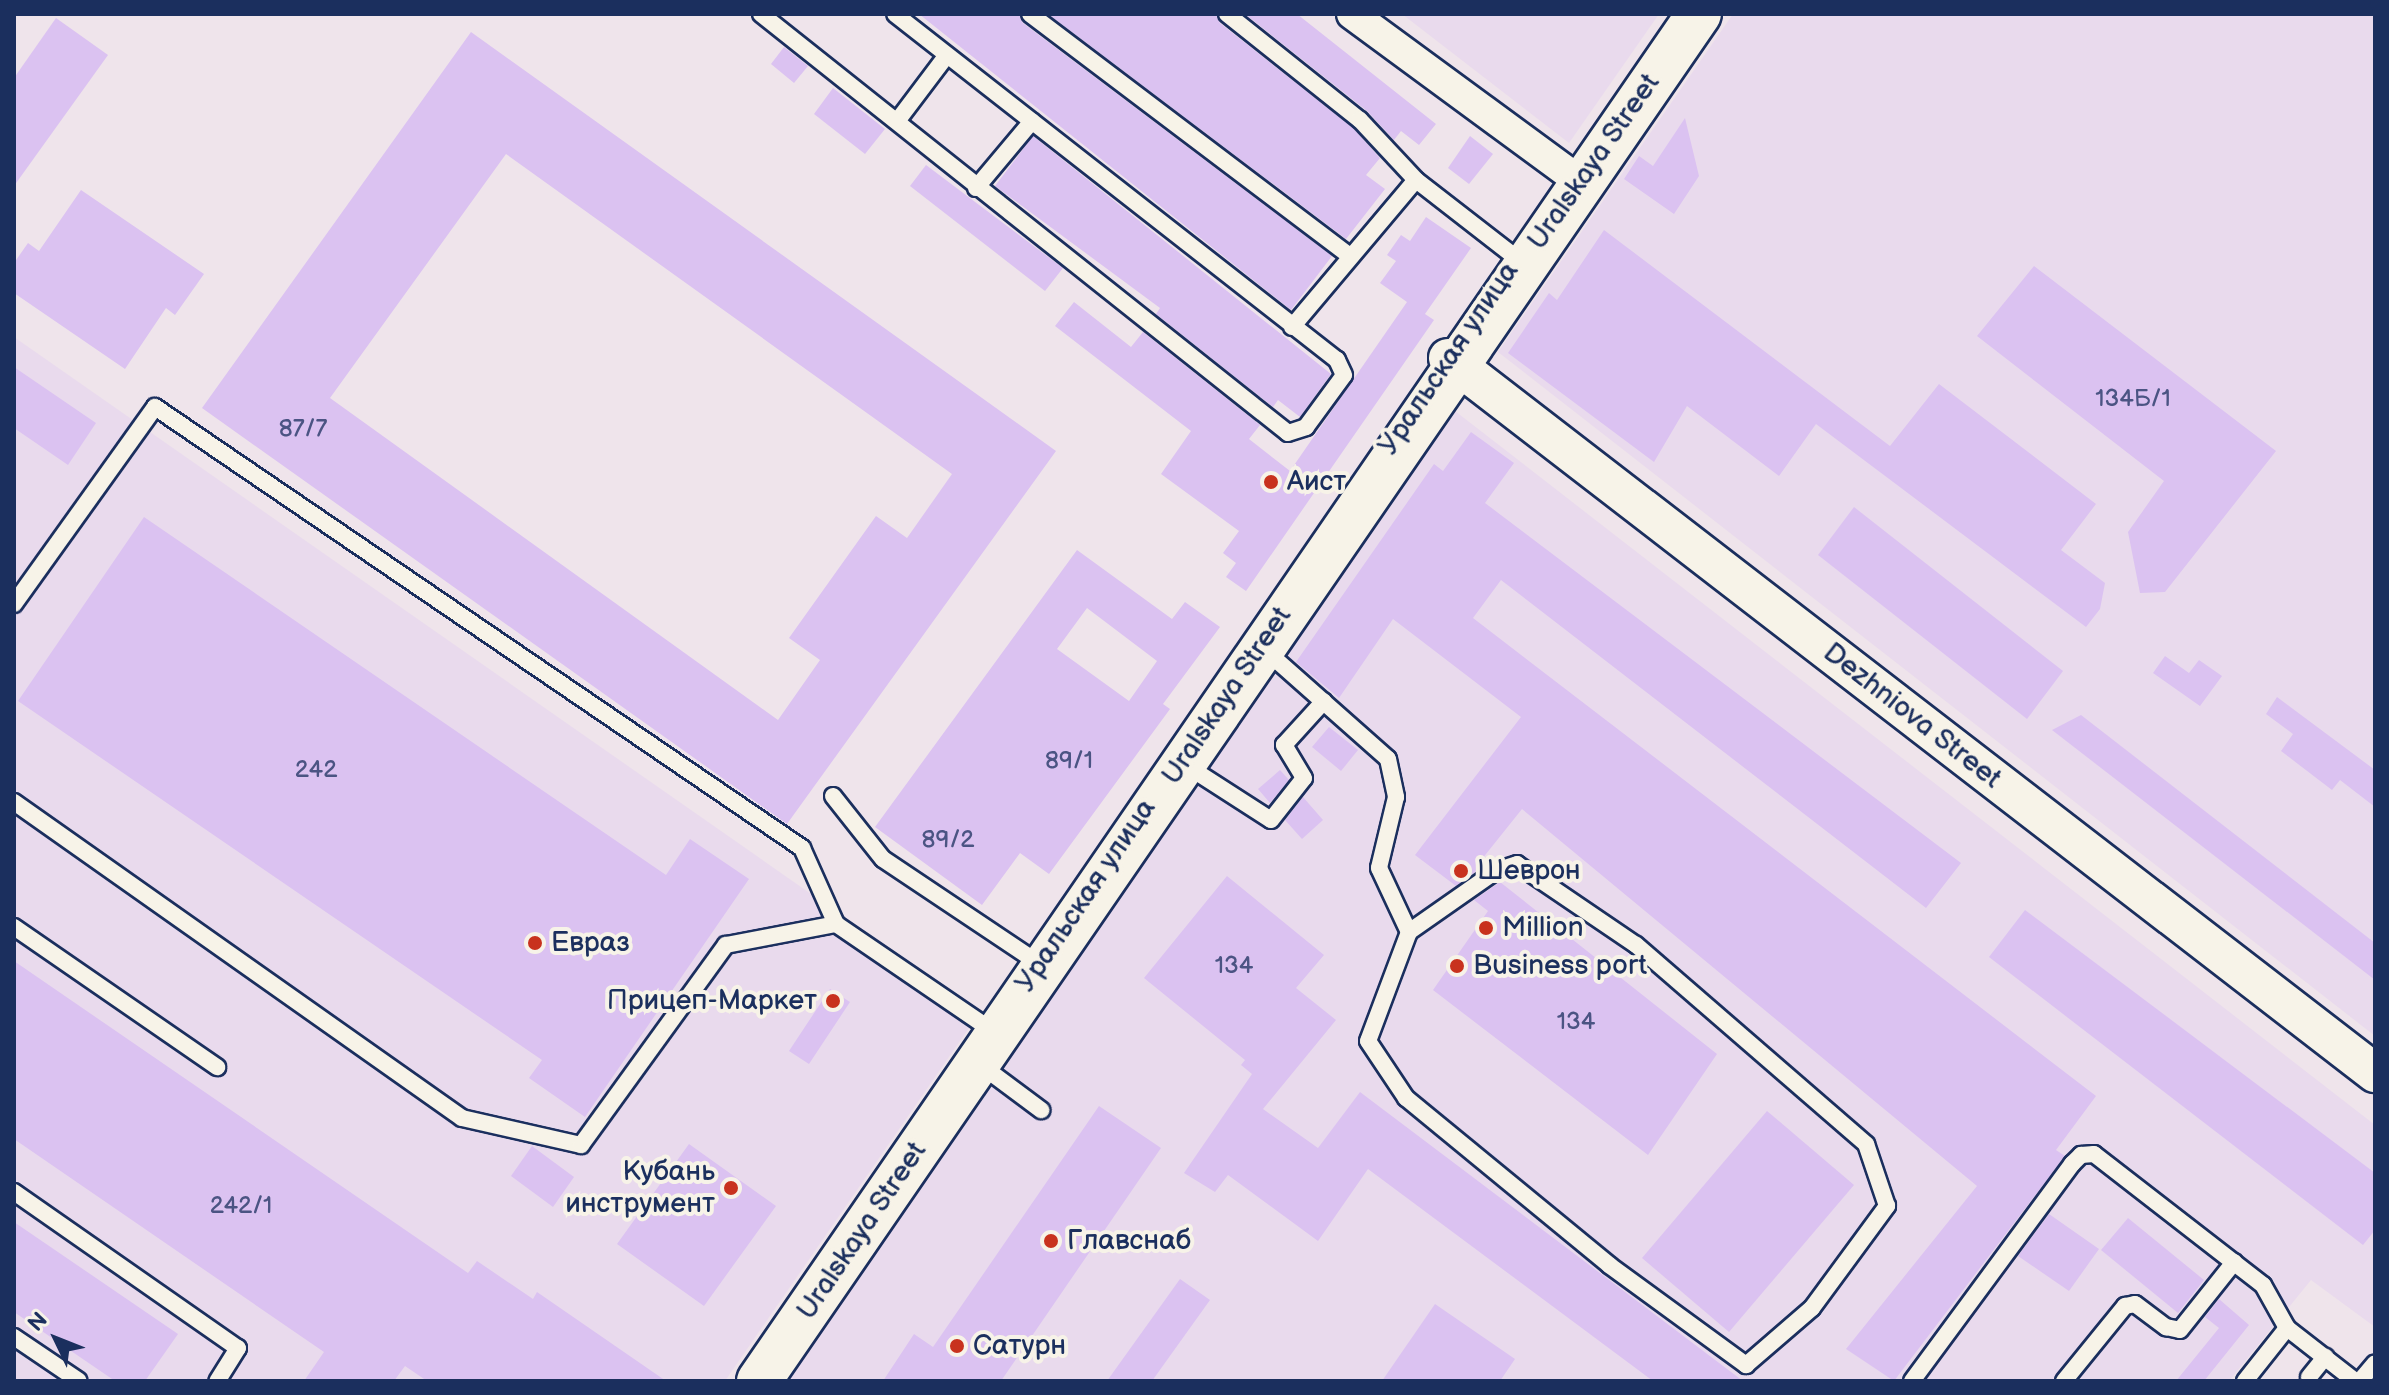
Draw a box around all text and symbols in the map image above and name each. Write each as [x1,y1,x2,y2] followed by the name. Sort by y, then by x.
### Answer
[1521,67,1667,257] street label: Uralskaya Street
[1372,256,1526,462] street label: Уральская улица
[2095,385,2171,413] house number: 134Б/1
[279,415,327,443] house number: 87/7
[1287,465,1346,499] place label: Аист
[1262,473,1280,491] marker: Аист
[1155,601,1299,791] street label: Uralskaya Street
[1816,636,2008,796] street label: Dezhniova Street
[1045,747,1093,775] house number: 89/1
[295,756,337,784] house number: 242
[1009,793,1163,999] street label: Уральская улица
[922,826,974,854] house number: 89/2
[1477,854,1581,888] place label: Шеврон
[1452,862,1470,880] marker: Шеврон
[1502,911,1583,945] place label: Million
[1477,919,1495,937] marker: Million
[551,926,630,960] place label: Евраз
[526,934,544,952] marker: Евраз
[1473,949,1647,983] place label: Business port
[1215,952,1253,980] house number: 134
[1448,957,1466,975] marker: Business port
[607,984,817,1018] place label: Прицеп-Маркет
[824,992,842,1010] marker: Прицеп-Маркет
[1557,1008,1595,1036] house number: 134
[790,1136,934,1326] street label: Uralskaya Street
[565,1155,715,1221] place label: Кубань инструмент
[722,1179,740,1197] marker: Кубань инструмент
[210,1192,272,1220] house number: 242/1
[1067,1224,1191,1258] place label: Главснаб
[1042,1232,1060,1250] marker: Главснаб
[16,1299,96,1379] north arrow
[23,1307,54,1338] text: N
[973,1329,1066,1363] place label: Сатурн
[948,1337,966,1355] marker: Сатурн

